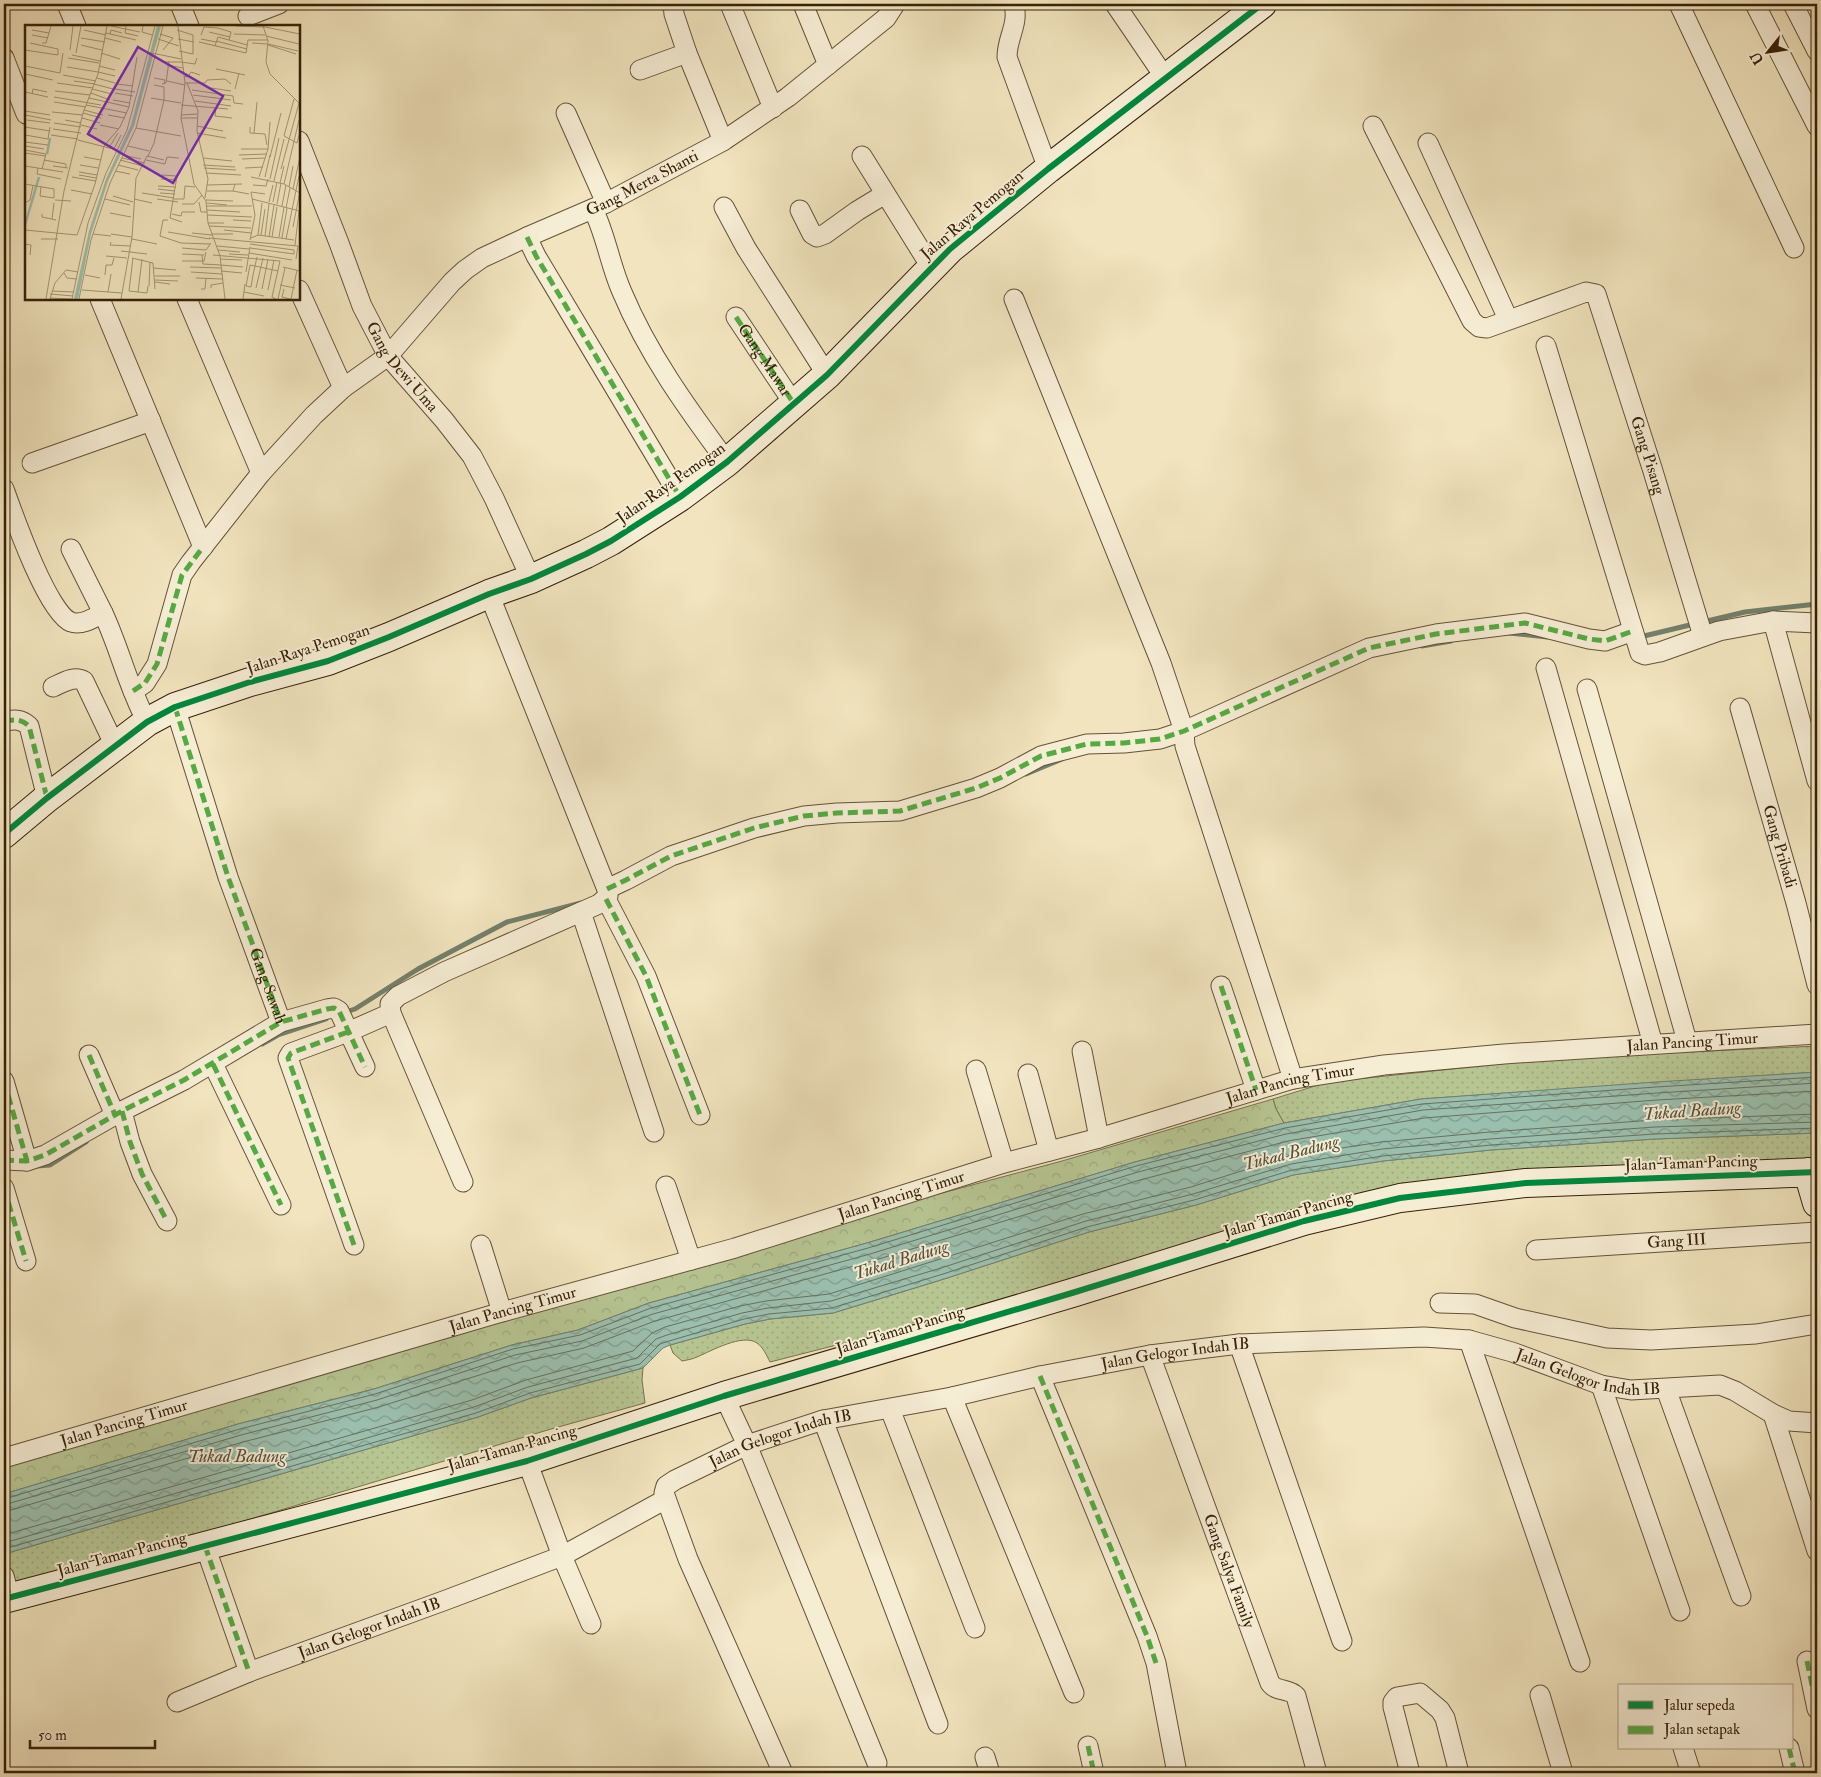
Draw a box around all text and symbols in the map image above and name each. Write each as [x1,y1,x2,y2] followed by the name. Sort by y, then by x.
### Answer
[25,25,300,300] inset map
[1744,28,1794,78] north arrow
[1747,49,1767,68] text: U
[583,146,702,220] street label: Gang Merta Shanti
[916,166,1028,265] street label: Jalan Raya Pemogan
[362,318,443,417] street label: Gang Dewi Uma
[733,320,796,401] street label: Gang Mawar
[1626,414,1670,498] street label: Gang Pisang
[612,438,730,529] street label: Jalan Raya Pemogan
[243,620,372,680] street label: Jalan Raya Pemogan
[1758,803,1801,890] street label: Gang Pribadi
[245,945,291,1027] street label: Gang Sawah
[1625,1028,1759,1057] street label: Jalan Pancing Timur
[1223,1060,1356,1110] street label: Jalan Pancing Timur
[1642,1096,1743,1126] water label: Tukad Badung
[1241,1130,1343,1176] water label: Tukad Badung
[1623,1151,1759,1176] street label: Jalan Taman Pancing
[835,1166,967,1226] street label: Jalan Pancing Timur
[1220,1186,1356,1243] street label: Jalan Taman Pancing
[1647,1229,1707,1253] street label: Gang III
[851,1234,953,1285] water label: Tukad Badung
[446,1282,579,1338] street label: Jalan Pancing Timur
[833,1301,968,1360] street label: Jalan Taman Pancing
[1098,1334,1250,1375] street label: Jalan Gelogor Indah IB
[1512,1344,1661,1400] street label: Jalan Gelogor Indah IB
[57,1395,190,1452] street label: Jalan Pancing Timur
[705,1405,853,1473] street label: Jalan Gelogor Indah IB
[444,1420,580,1477] street label: Jalan Taman Pancing
[188,1445,287,1468] water label: Tukad Badung
[1199,1511,1259,1632] street label: Gang Salya Family
[54,1527,190,1582] street label: Jalan Taman Pancing
[295,1593,443,1664] street label: Jalan Gelogor Indah IB
[1618,1684,1794,1750] legend
[1663,1696,1736,1716] text: Jalur sepeda
[30,1717,155,1749] scale bar
[1663,1720,1740,1740] text: Jalan setapak
[38,1726,67,1745] text: 50 m

